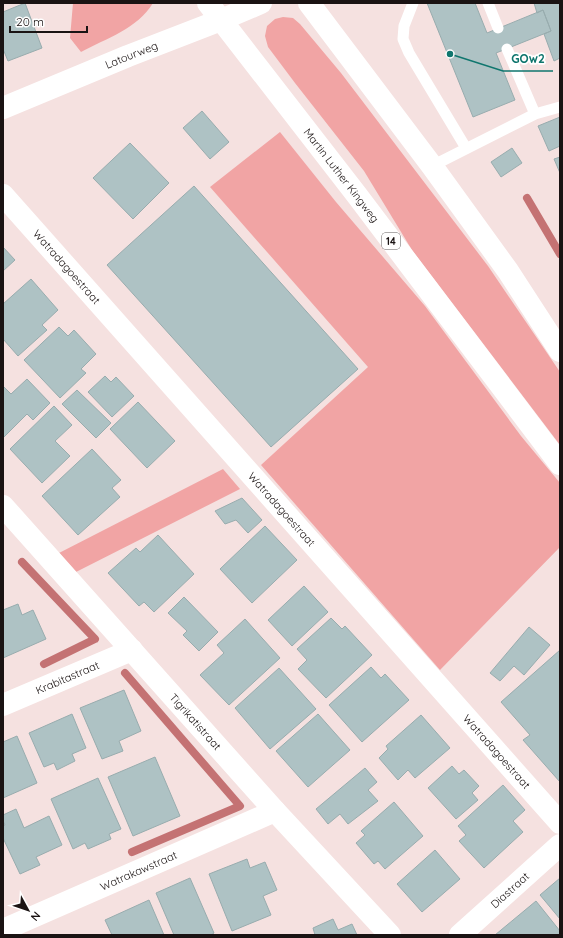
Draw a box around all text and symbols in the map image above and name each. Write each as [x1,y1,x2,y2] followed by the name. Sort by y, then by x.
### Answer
[10,8,87,34] scale bar
[16,14,44,29] text: 20 m
[103,38,160,72] street label: Latourweg
[503,47,553,71] callout: GOw2
[511,51,545,66] text: GOw2
[301,125,382,225] street label: Martin Luther Kingweg
[30,227,104,307] street label: Watradagoestraat
[382,233,400,249] road number: 14
[245,469,319,550] street label: Watradagoestraat
[33,658,102,697] street label: Krabitastraat
[166,690,224,753] street label: Tigrikatistraat
[460,712,534,792] street label: Watradagoestraat
[98,848,179,894] street label: Watrakawstraat
[488,869,532,911] street label: Diastraat
[8,890,48,930] north arrow
[28,909,44,924] text: N

